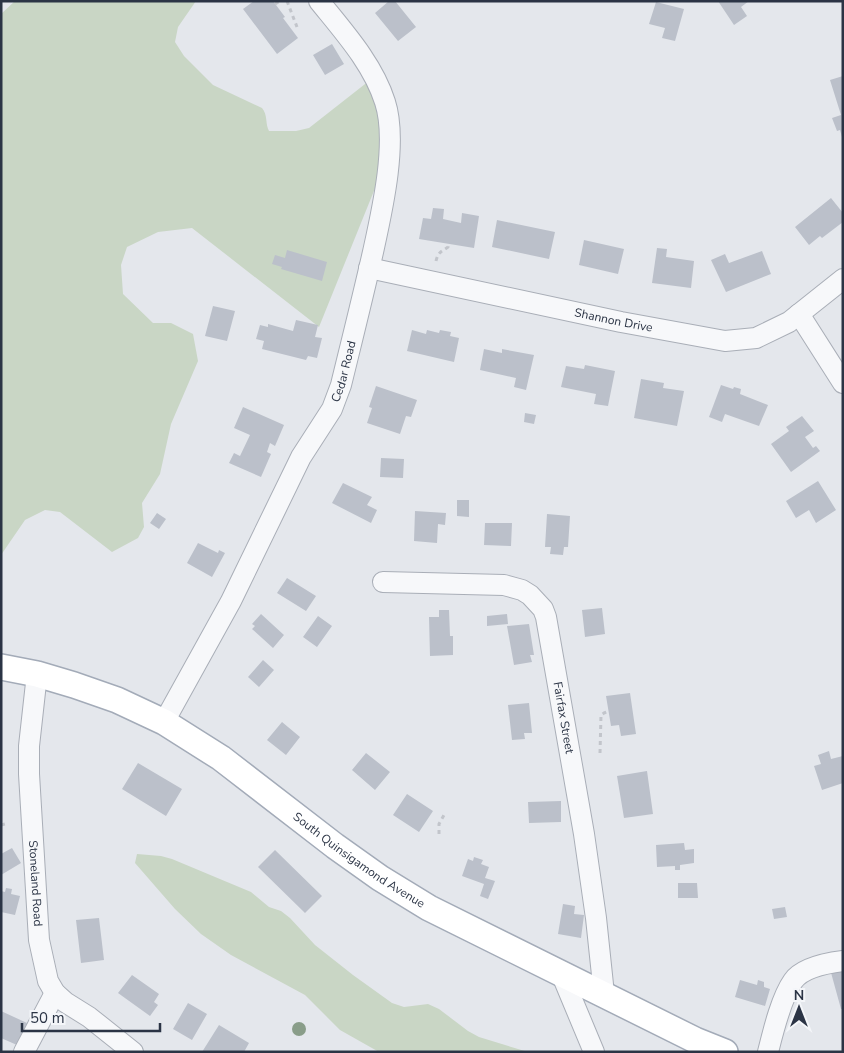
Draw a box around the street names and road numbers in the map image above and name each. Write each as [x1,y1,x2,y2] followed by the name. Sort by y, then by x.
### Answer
[573,304,654,336] street label: Shannon Drive
[327,339,360,404] street label: Cedar Road
[549,681,578,756] street label: Fairfax Street
[290,809,428,912] street label: South Quinsigamond Avenue
[25,840,46,927] street label: Stoneland Road

